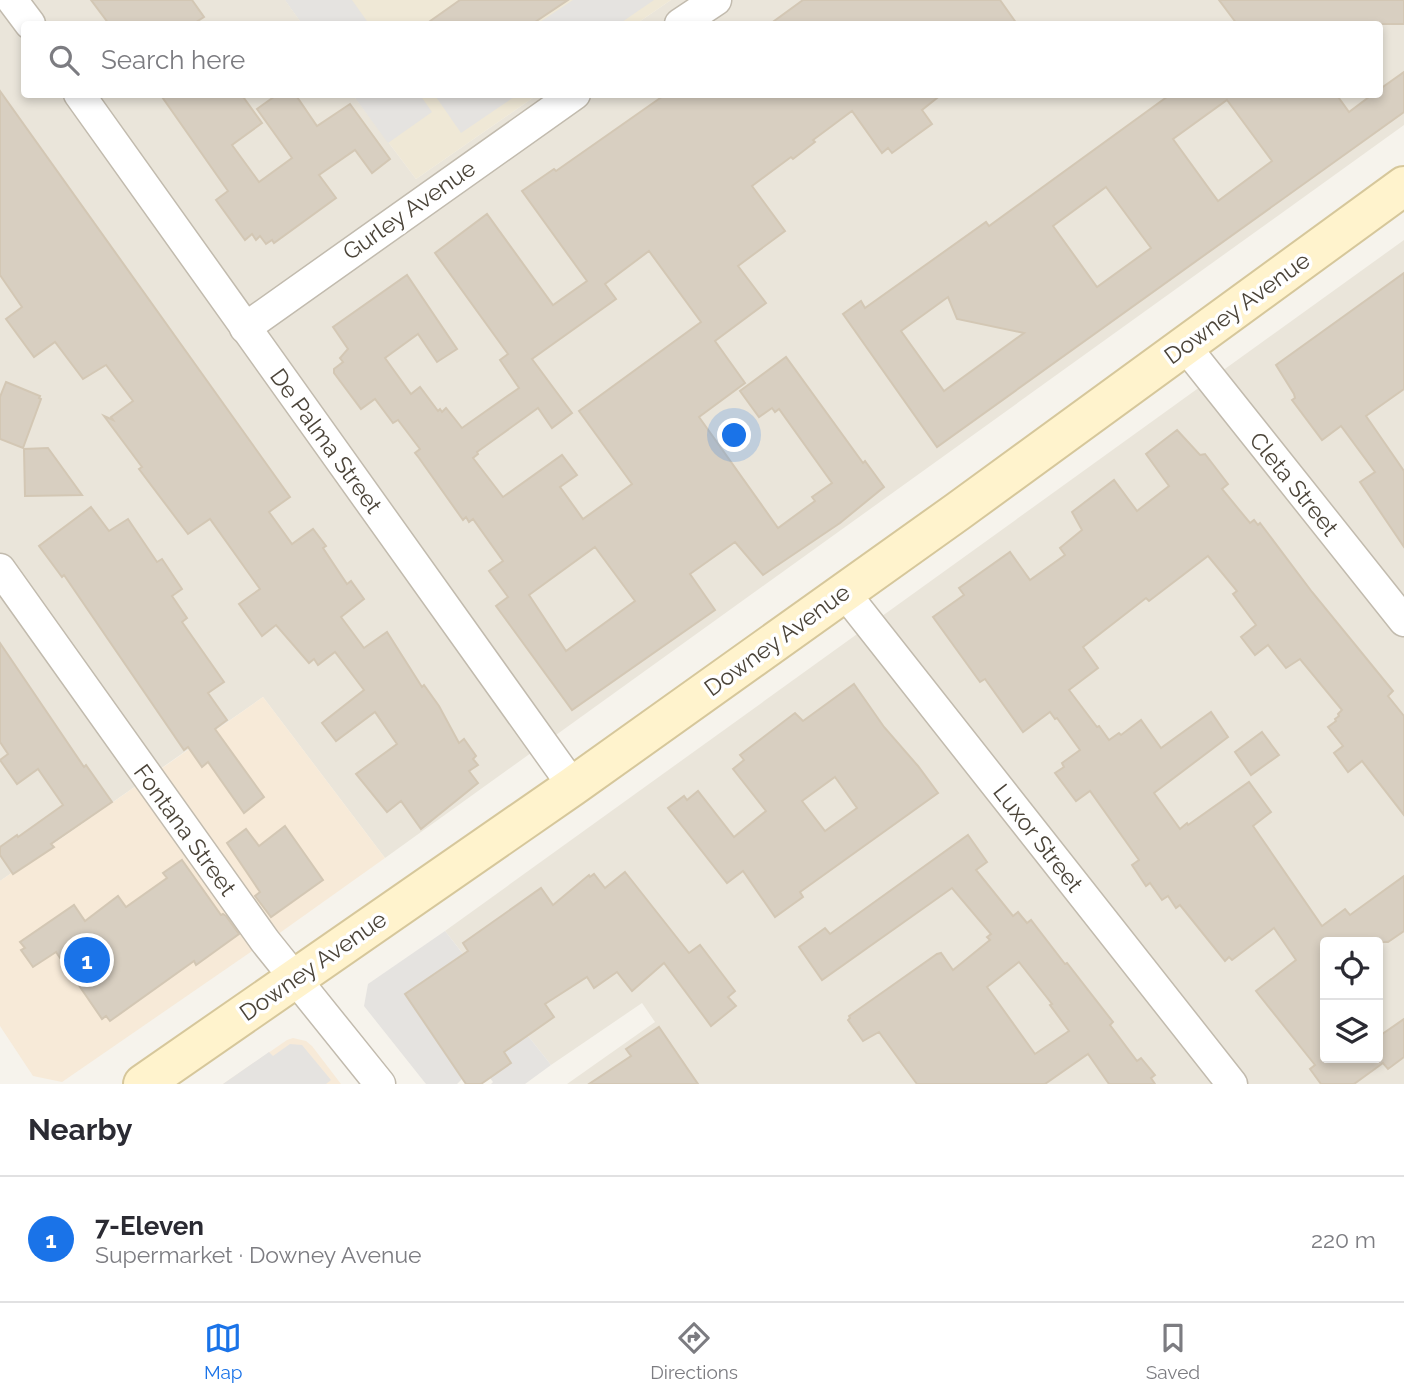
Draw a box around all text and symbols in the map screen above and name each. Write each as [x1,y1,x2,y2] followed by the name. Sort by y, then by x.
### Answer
[21,21,1383,98] search box
[45,41,83,79] icon: search
[101,45,245,75] text: Search here
[337,154,480,265] street label: Gurley Avenue
[1159,246,1314,369] street label: Downey Avenue
[265,363,388,518] street label: De Palma Street
[717,418,751,452] your location
[1244,427,1344,541] street label: Cleta Street
[699,578,854,701] street label: Downey Avenue
[129,759,242,901] street label: Fontana Street
[988,779,1089,897] street label: Luxor Street
[234,905,391,1026] street label: Downey Avenue
[64,934,110,986] pin: 1
[1320,937,1383,1063] map controls
[1320,937,1383,1000] button: locate
[1320,1000,1383,1063] button: layers
[28,1112,132,1147] text: Nearby
[95,1211,204,1241] text: 7-Eleven
[45,1226,57,1253] text: 1
[1311,1226,1376,1253] text: 220 m
[95,1241,422,1268] text: Supermarket · Downey Avenue
[204,1319,243,1383] tab: Map
[650,1319,738,1383] tab: Directions
[1146,1319,1200,1383] tab: Saved

